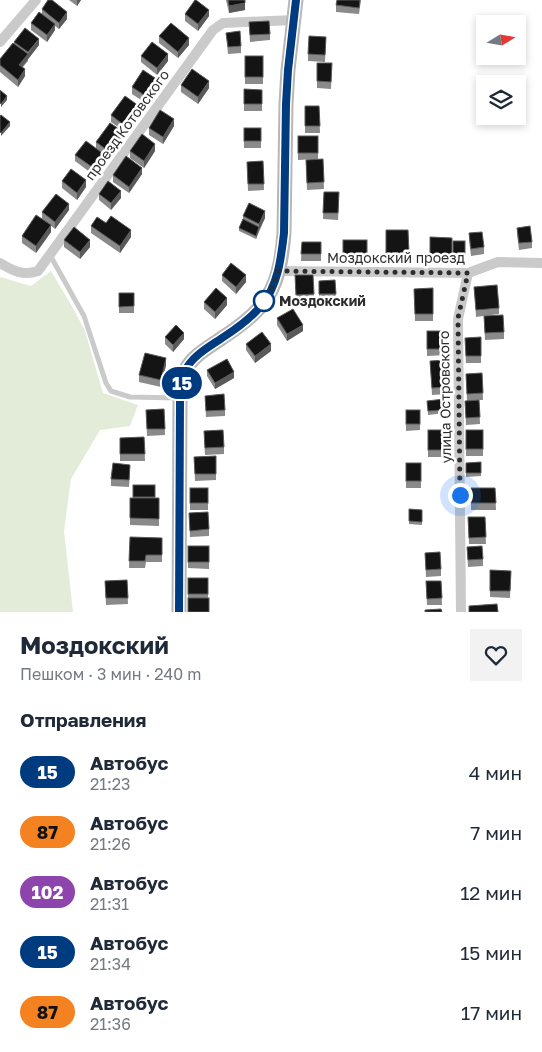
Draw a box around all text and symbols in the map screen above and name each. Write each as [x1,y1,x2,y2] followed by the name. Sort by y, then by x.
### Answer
[476,15,526,65] north arrow
[476,15,526,125] map controls
[81,66,172,183] street label: проезд Котовского
[476,75,526,125] button: layers
[327,249,466,266] street label: Моздокский проезд
[253,290,275,312] marker: Моздокский
[279,292,366,309] place label: Моздокский
[435,330,454,464] street label: улица Островского
[160,367,204,399] line badge: 15
[172,372,192,394] text: 15
[448,483,473,508] your location
[470,629,522,681] button: heart
[20,630,169,659] text: Моздокский
[20,664,201,684] text: Пешком · 3 мин · 240 m
[20,708,146,731] text: Отправления
[90,751,168,774] text: Автобус
[37,761,58,783] text: 15
[469,761,522,784] text: 4 мин
[90,774,130,794] text: 21:23
[90,811,168,834] text: Автобус
[37,821,58,843] text: 87
[470,821,522,844] text: 7 мин
[90,834,131,854] text: 21:26
[90,871,168,894] text: Автобус
[32,881,63,903] text: 102
[460,881,522,904] text: 12 мин
[90,894,129,914] text: 21:31
[90,931,168,954] text: Автобус
[37,941,58,963] text: 15
[460,941,522,964] text: 15 мин
[90,954,131,974] text: 21:34
[90,991,168,1014] text: Автобус
[37,1001,58,1023] text: 87
[461,1001,522,1024] text: 17 мин
[90,1014,131,1034] text: 21:36

